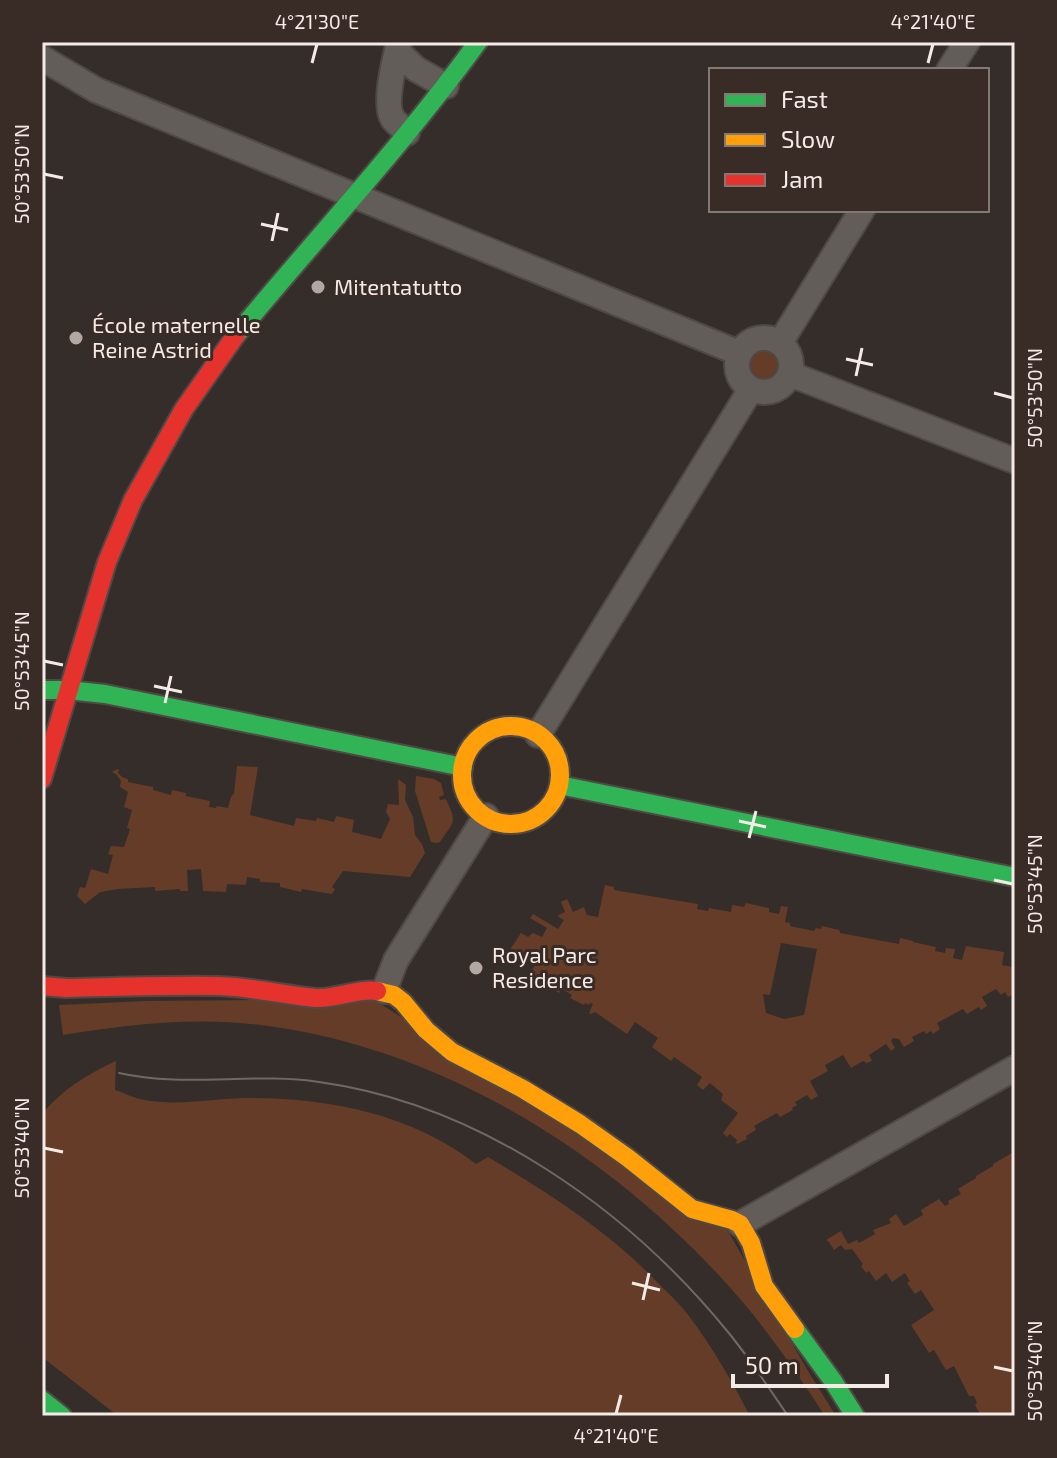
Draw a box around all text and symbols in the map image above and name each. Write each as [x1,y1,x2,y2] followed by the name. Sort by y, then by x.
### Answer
[275,9,359,33] text: 4°21'30"E
[890,9,976,33] text: 4°21'40"E
[709,68,989,212] legend
[781,84,828,113] text: Fast
[9,124,33,224] text: 50°53'50"N
[781,124,835,153] text: Slow
[781,164,823,193] text: Jam
[334,273,462,299] place label: Mitentatutto
[309,278,327,296] marker: Mitentatutto
[92,311,261,362] place label: École maternelle Reine Astrid
[67,329,85,347] marker: École maternelle Reine Astrid
[1022,348,1046,448] text: 50°53'50"N
[9,611,33,711] text: 50°53'45"N
[1022,834,1046,934] text: 50°53'45"N
[492,941,597,992] place label: Royal Parc Residence
[467,959,485,977] marker: Royal Parc Residence
[9,1097,33,1199] text: 50°53'40"N
[1022,1320,1046,1422] text: 50°53'40"N
[733,1338,887,1388] scale bar
[745,1350,799,1379] text: 50 m
[573,1423,659,1447] text: 4°21'40"E

